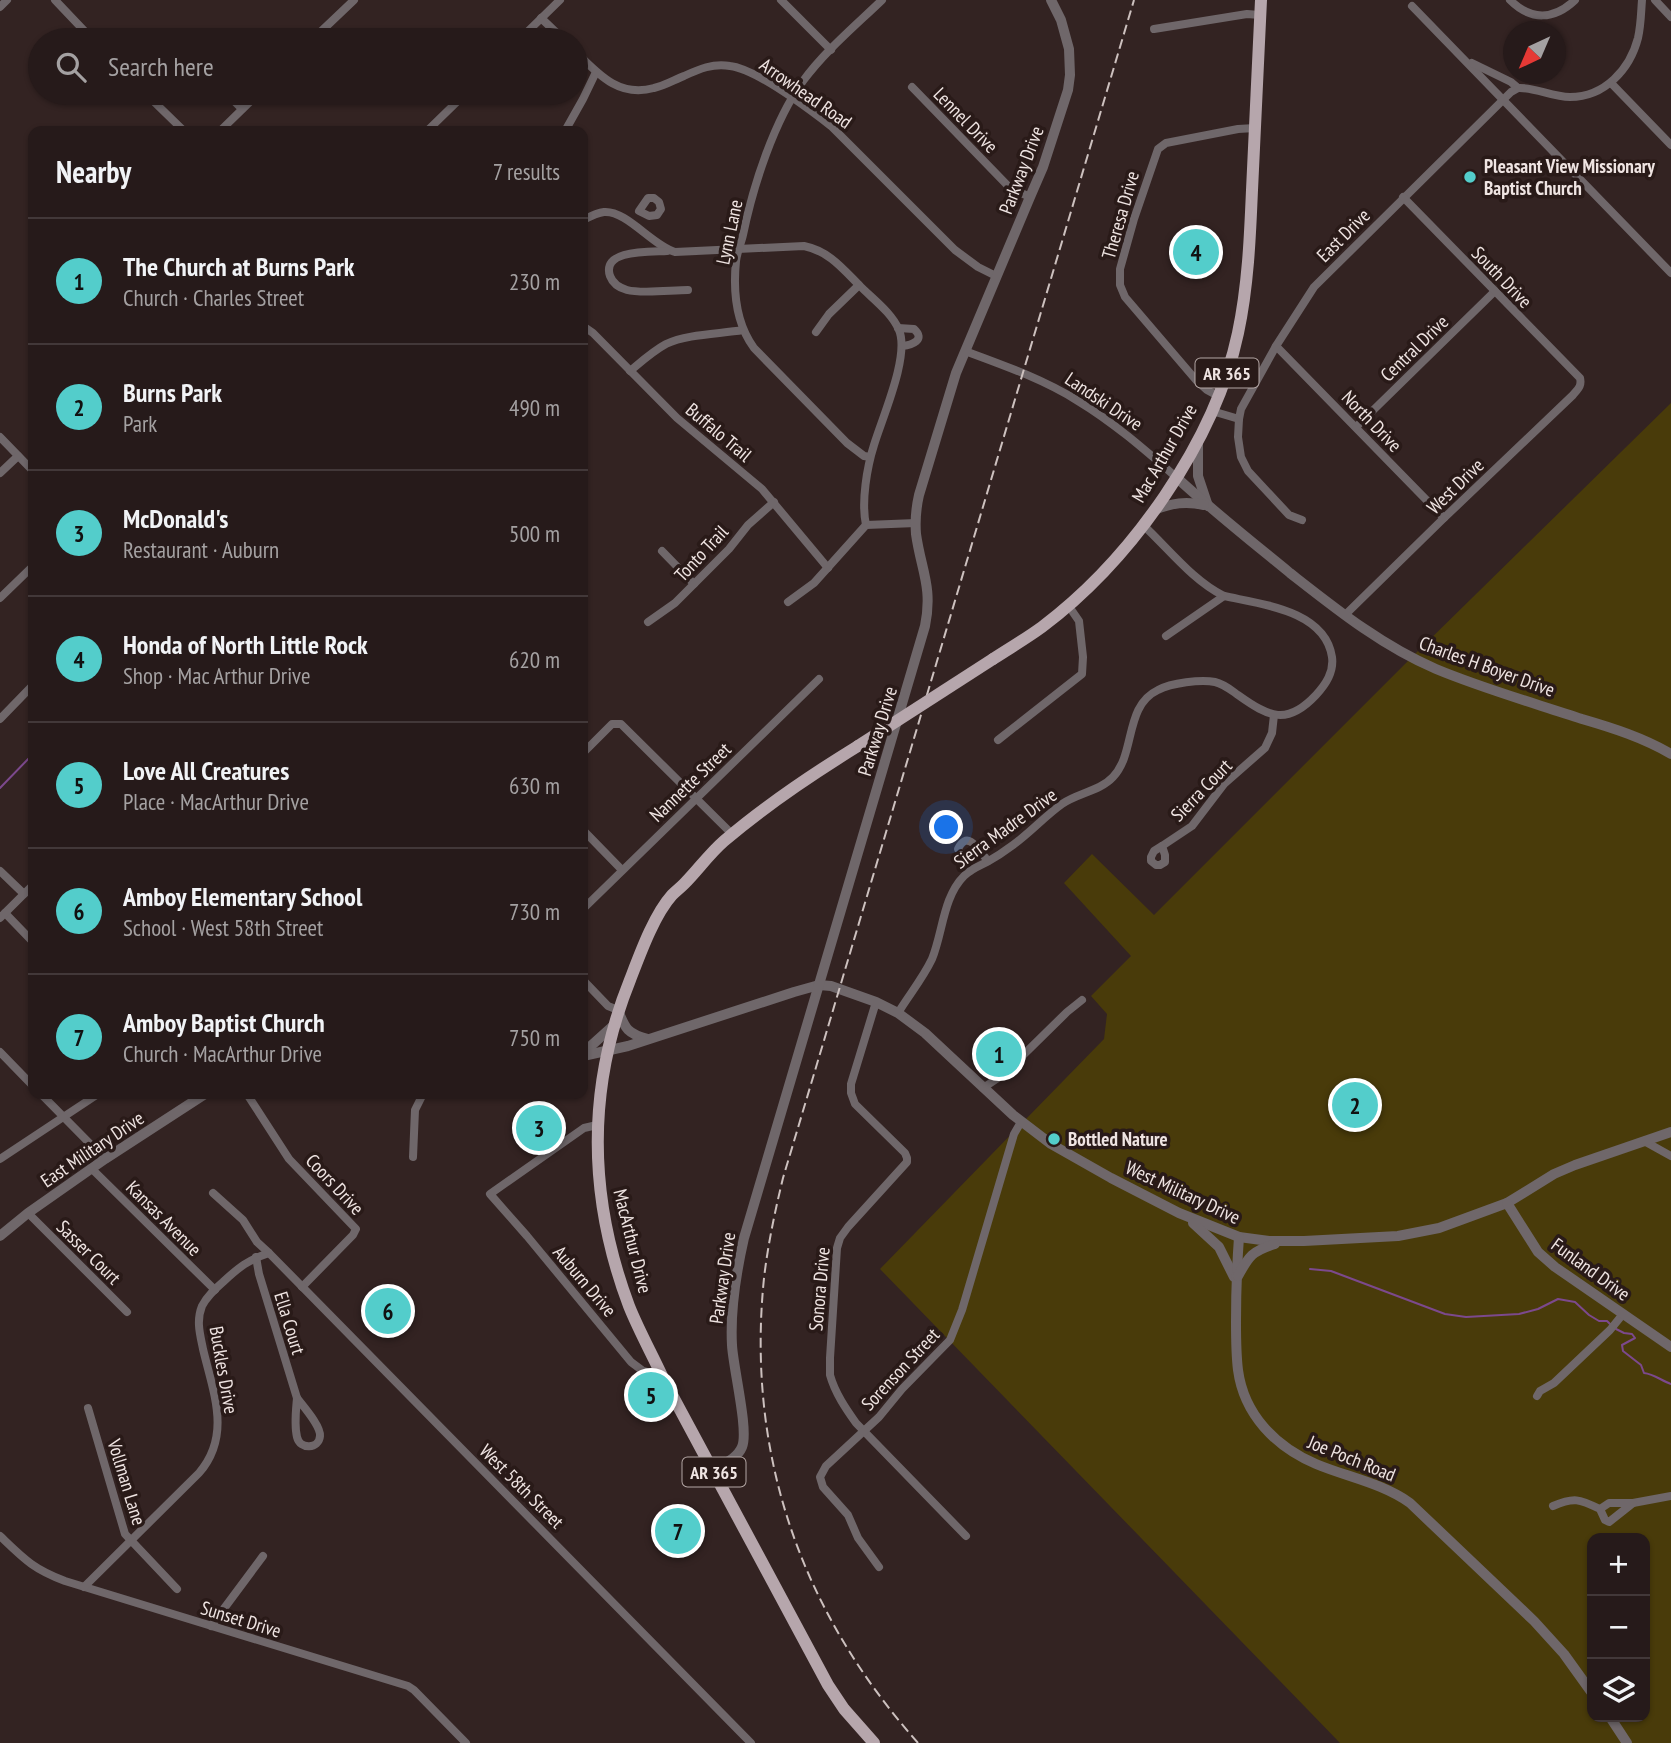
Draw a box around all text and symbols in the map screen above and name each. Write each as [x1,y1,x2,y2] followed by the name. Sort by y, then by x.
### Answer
[1503,21,1566,84] north arrow
[28,28,588,105] search box
[52,48,90,86] icon: search
[108,50,214,83] text: Search here
[755,52,857,134] street label: Arrowhead Road
[929,82,1003,158] street label: Lennel Drive
[993,123,1049,217] street label: Parkway Drive
[56,152,131,191] text: Nearby
[1484,154,1655,200] place label: Pleasant View Missionary Baptist Church
[493,157,560,186] text: 7 results
[1096,168,1144,262] street label: Theresa Drive
[1462,169,1478,185] marker: Pleasant View Missionary Baptist Church
[710,197,748,267] street label: Lynn Lane
[1311,203,1375,267] street label: East Drive
[1173,226,1219,278] pin: 4
[1467,241,1537,313] street label: South Drive
[123,250,355,283] text: The Church at Burns Park
[74,267,85,296] text: 1
[509,267,560,296] text: 230 m
[123,283,304,312] text: Church · Charles Street
[1375,310,1453,386] street label: Central Drive
[1196,358,1258,388] road number: AR 365
[1061,366,1147,436] street label: Landski Drive
[123,376,222,409] text: Burns Park
[1337,385,1407,457] street label: North Drive
[74,393,85,422] text: 2
[509,393,560,422] text: 490 m
[681,397,757,467] street label: Buffalo Trail
[1126,399,1202,507] street label: Mac Arthur Drive
[123,409,157,438] text: Park
[1421,453,1489,519] street label: West Drive
[123,502,228,535] text: McDonald's
[74,519,85,548] text: 3
[509,519,560,548] text: 500 m
[669,519,733,586] street label: Tonto Trail
[123,535,279,564] text: Restaurant · Auburn
[123,628,368,661] text: Honda of North Little Rock
[1416,630,1558,702] street label: Charles H Boyer Drive
[74,645,85,674] text: 4
[509,645,560,674] text: 620 m
[123,661,311,690] text: Shop · Mac Arthur Drive
[852,683,902,779] street label: Parkway Drive
[644,737,736,827] street label: Nannette Street
[1165,753,1237,826] street label: Sierra Court
[123,754,289,787] text: Love All Creatures
[74,771,85,800] text: 5
[509,771,560,800] text: 630 m
[949,782,1061,873] street label: Sierra Madre Drive
[123,787,309,816] text: Place · MacArthur Drive
[929,810,963,844] your location
[123,880,362,913] text: Amboy Elementary School
[74,897,85,926] text: 6
[509,897,560,926] text: 730 m
[123,913,323,942] text: School · West 58th Street
[123,1006,325,1039] text: Amboy Baptist Church
[74,1023,85,1052] text: 7
[509,1023,560,1052] text: 750 m
[976,1028,1022,1080] pin: 1
[123,1039,322,1068] text: Church · MacArthur Drive
[1332,1079,1378,1131] pin: 2
[516,1102,562,1154] pin: 3
[36,1106,148,1192] street label: East Military Drive
[1068,1127,1168,1151] place label: Bottled Nature
[1046,1131,1062,1147] marker: Bottled Nature
[301,1148,369,1220] street label: Coors Drive
[1122,1155,1244,1229] street label: West Military Drive
[121,1175,207,1261] street label: Kansas Avenue
[608,1186,658,1296] street label: MacArthur Drive
[52,1215,127,1290] street label: Sasser Court
[704,1231,740,1325] street label: Parkway Drive
[1547,1232,1635,1306] street label: Funland Drive
[548,1240,622,1322] street label: Auburn Drive
[803,1246,835,1332] street label: Sonora Drive
[365,1285,411,1337] pin: 6
[269,1289,311,1358] street label: Ella Court
[856,1322,945,1415] street label: Sorenson Street
[204,1324,244,1416] street label: Buckles Drive
[628,1369,674,1421] pin: 5
[1304,1429,1399,1486] street label: Joe Poch Road
[102,1435,151,1528] street label: Vollman Lane
[475,1439,570,1534] street label: West 58th Street
[682,1457,746,1486] road number: AR 365
[655,1505,701,1557] pin: 7
[1587,1533,1650,1722] map controls
[1587,1533,1650,1596] button: +
[198,1595,284,1643] street label: Sunset Drive
[1587,1596,1650,1659] button: −
[1587,1659,1650,1722] button: layers

